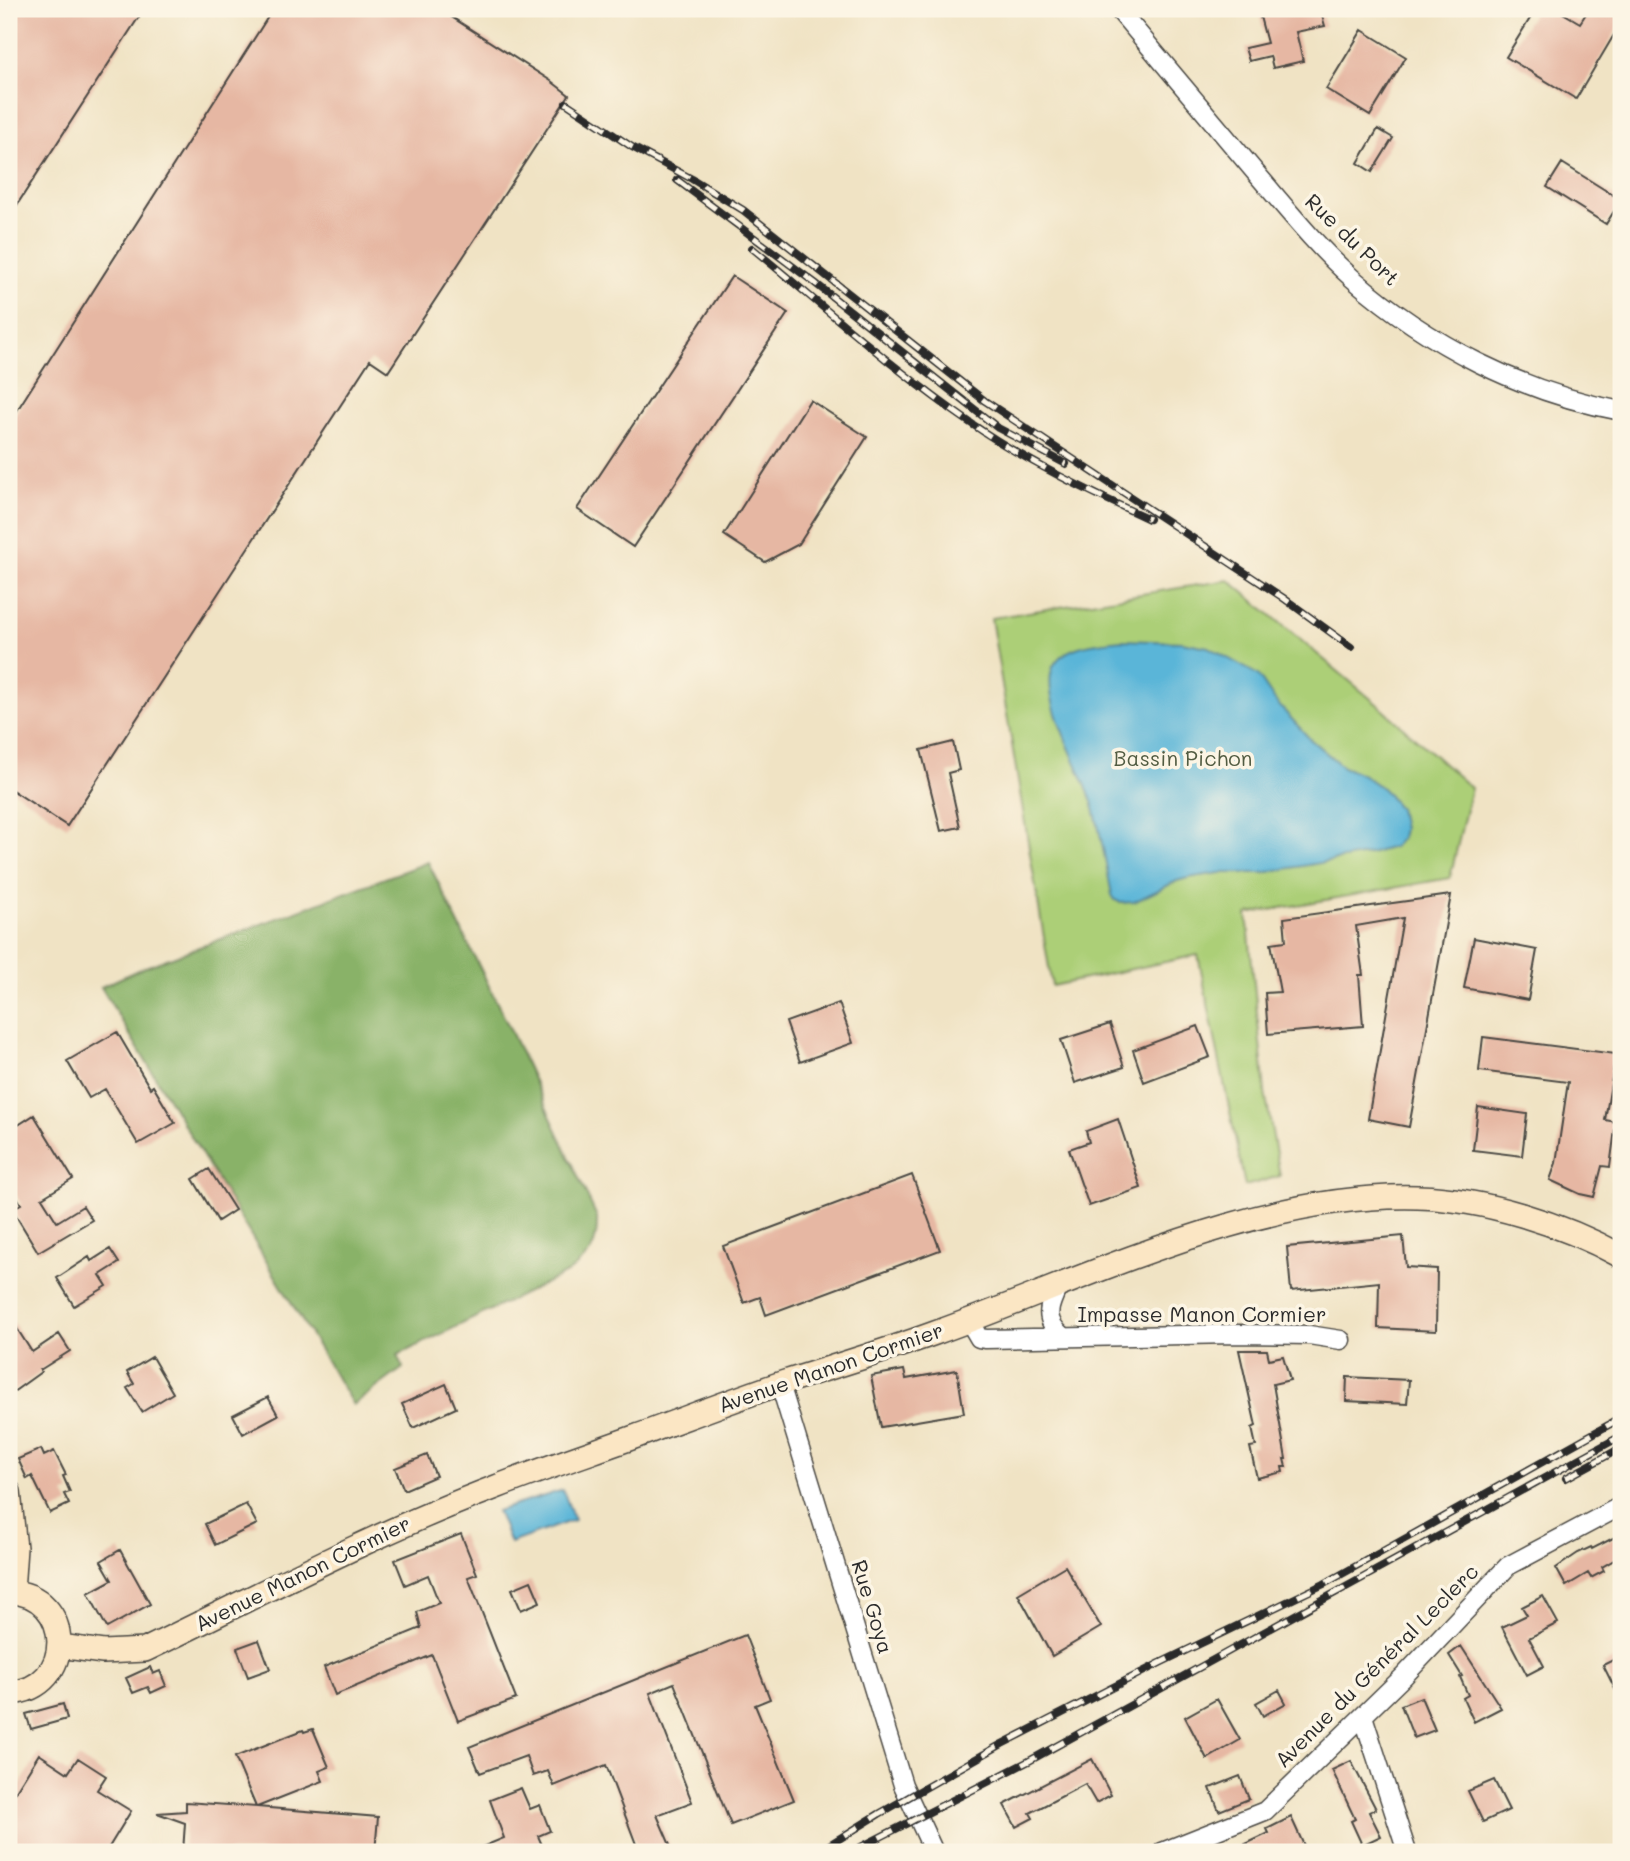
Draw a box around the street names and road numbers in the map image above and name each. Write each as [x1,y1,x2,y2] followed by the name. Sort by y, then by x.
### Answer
[1300,187,1406,291] street label: Rue du Port
[1077,1300,1327,1327] street label: Impasse Manon Cormier
[714,1315,947,1418] street label: Avenue Manon Cormier
[190,1509,414,1637] street label: Avenue Manon Cormier
[846,1556,900,1657] street label: Rue Goya
[1268,1557,1484,1773] street label: Avenue du Général Leclerc

